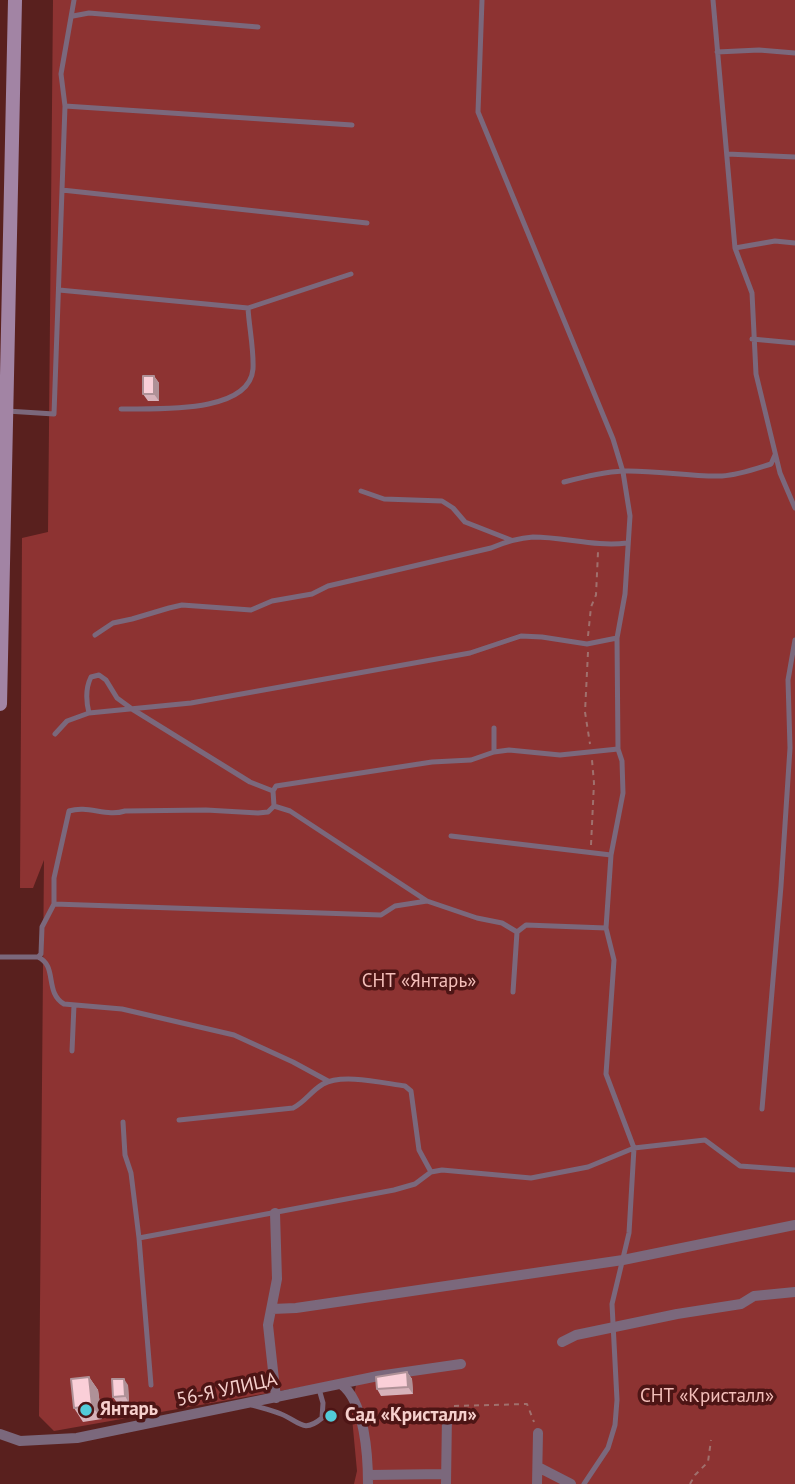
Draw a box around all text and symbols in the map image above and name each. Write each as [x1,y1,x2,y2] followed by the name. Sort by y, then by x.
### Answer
[362,971,476,993] park label: СНТ «Янтарь»
[175,1368,279,1412] street label: 56-Я УЛИЦА
[640,1386,774,1408] park label: СНТ «Кристалл»
[100,1399,158,1421] place label: Янтарь
[78,1402,94,1418] marker: Янтарь
[345,1405,477,1427] place label: Сад «Кристалл»
[323,1408,339,1424] marker: Сад «Кристалл»

